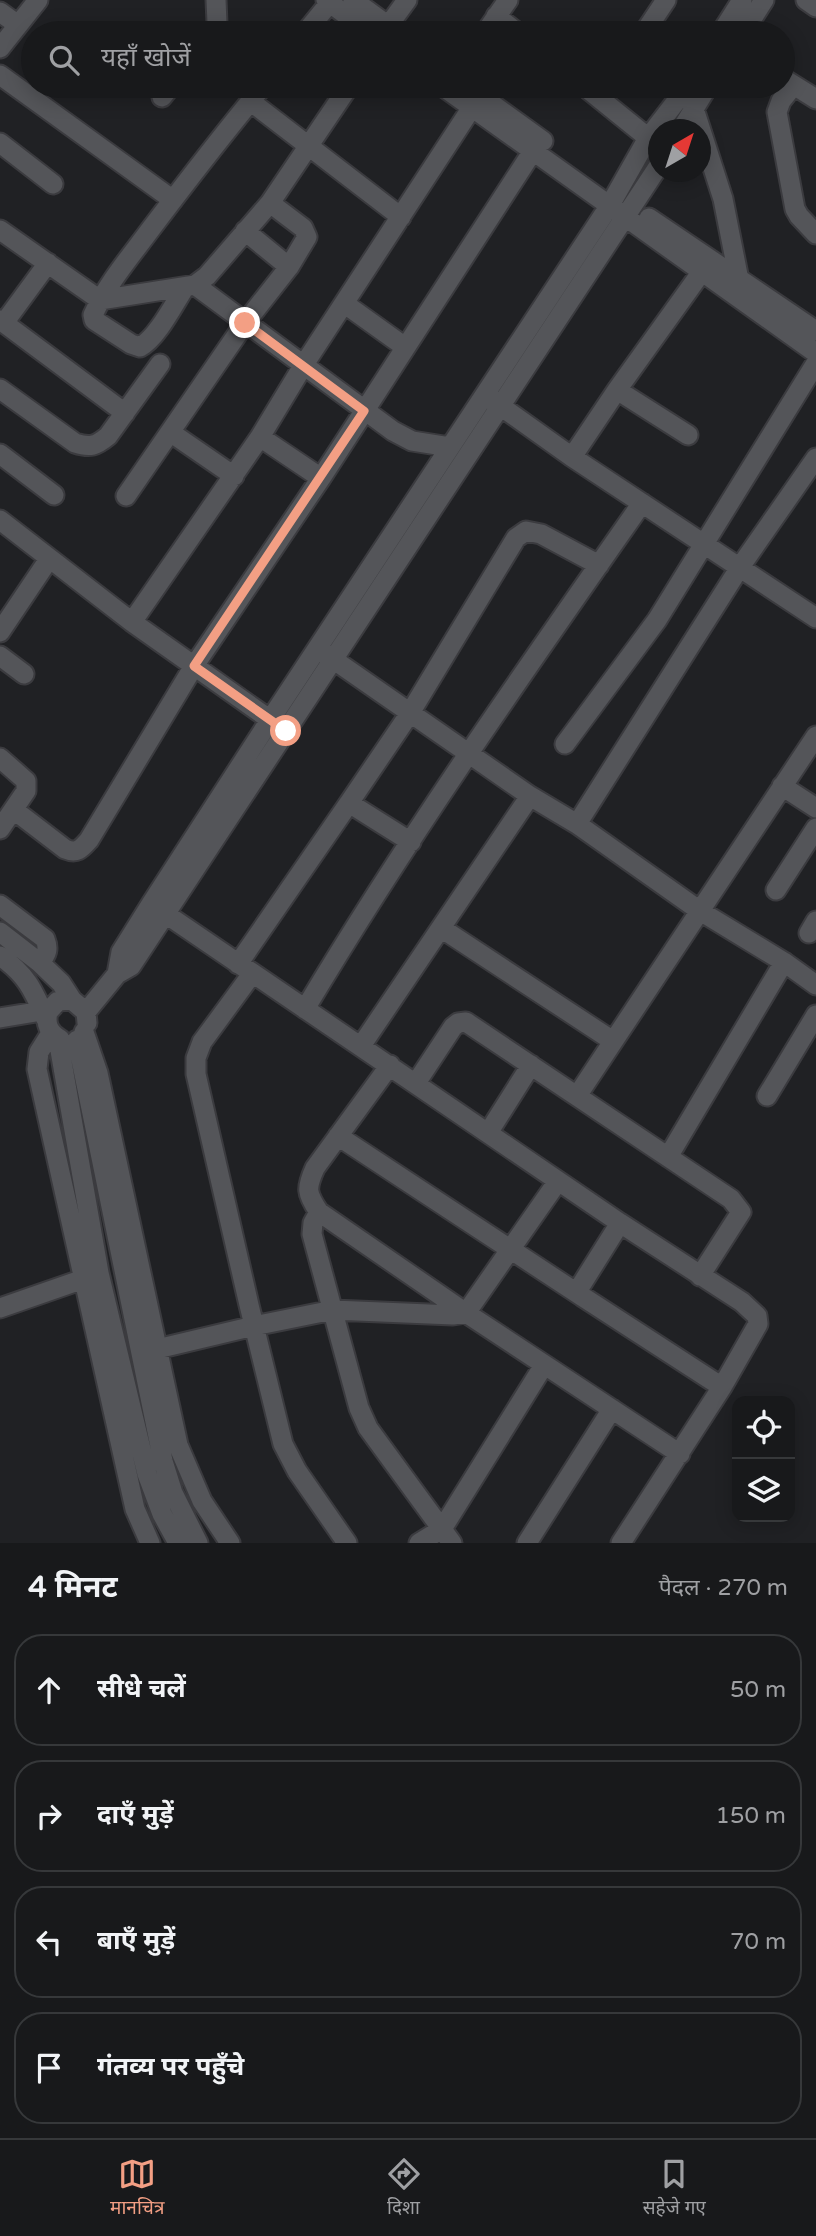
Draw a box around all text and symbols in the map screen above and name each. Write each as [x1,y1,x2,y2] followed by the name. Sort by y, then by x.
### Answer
[21,21,795,98] search box
[45,41,83,79] icon: search
[101,42,191,73] text: यहाँ खोजें
[648,119,711,182] north arrow
[229,307,260,338] route end
[270,715,301,746] route start
[732,1396,795,1522] map controls
[732,1396,795,1459] button: locate
[732,1459,795,1522] button: layers
[28,1569,118,1606] text: 4 मिनट
[659,1574,788,1602] text: पैदल · 270 m
[30,1671,68,1709] icon: ahead
[97,1673,186,1704] text: सीधे चलें
[730,1676,786,1704] text: 50 m
[30,1797,68,1835] icon: right
[97,1799,174,1830] text: दाएँ मुड़ें
[716,1802,786,1830] text: 150 m
[30,1923,68,1961] icon: left
[97,1925,175,1956] text: बाएँ मुड़ें
[730,1928,786,1956] text: 70 m
[30,2049,68,2087] icon: arrive
[97,2051,244,2082] text: गंतव्य पर पहुँचे
[110,2155,164,2222] tab: मानचित्र
[385,2155,423,2222] tab: दिशा
[643,2155,706,2222] tab: सहेजे गए

